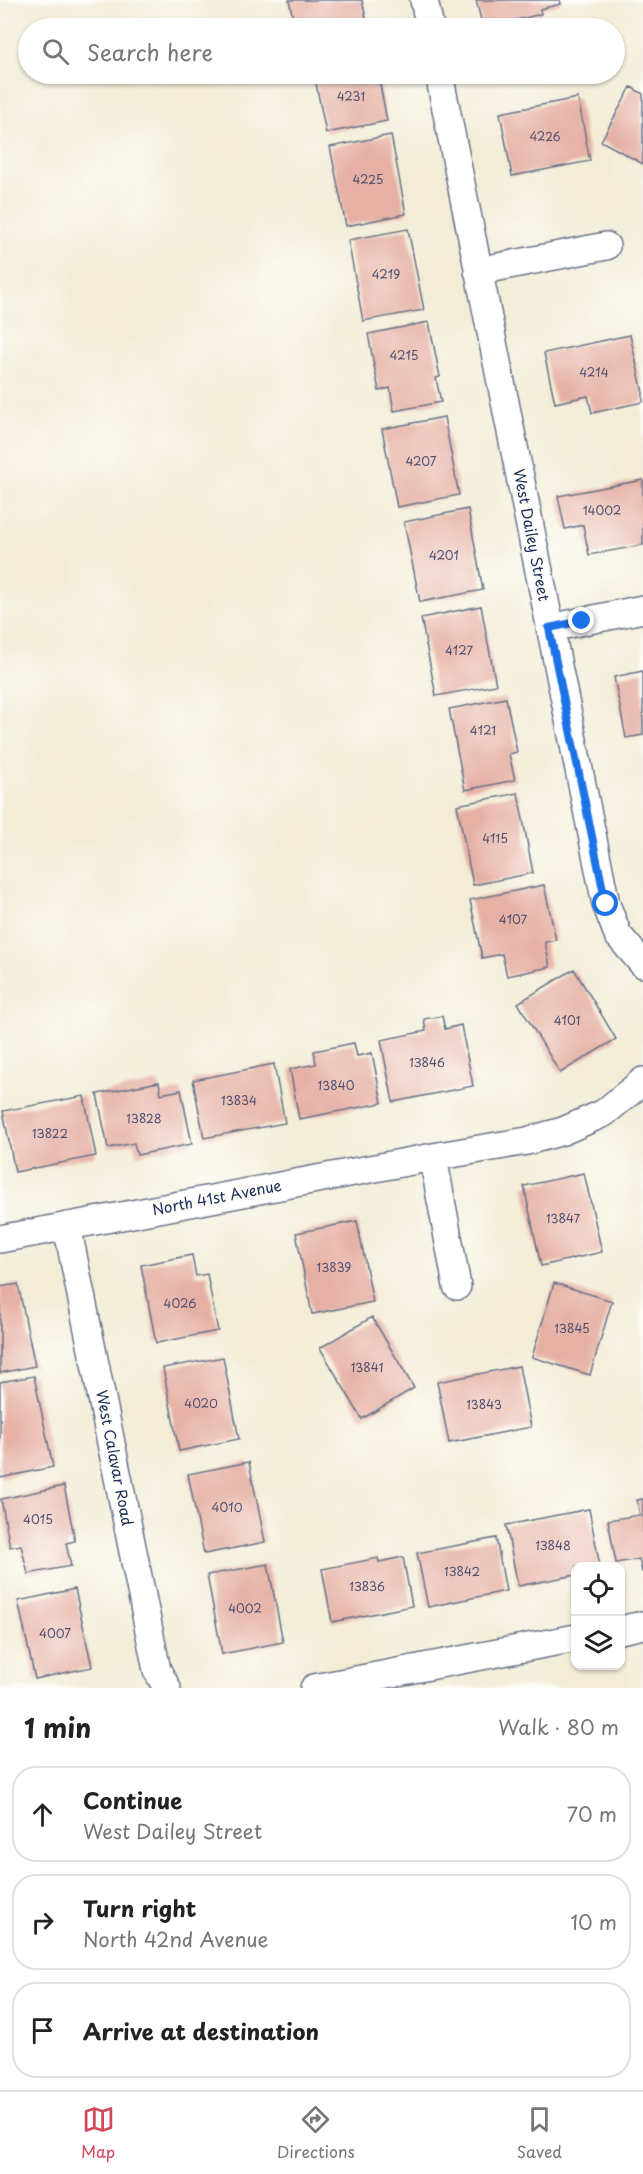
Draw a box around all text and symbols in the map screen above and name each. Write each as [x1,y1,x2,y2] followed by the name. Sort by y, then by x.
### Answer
[18,18,625,84] search box
[39,35,72,68] icon: search
[87,35,213,68] text: Search here
[337,87,365,105] house number: 4231
[529,127,561,145] house number: 4226
[352,170,384,188] house number: 4225
[372,265,400,283] house number: 4219
[389,346,419,364] house number: 4215
[579,363,609,381] house number: 4214
[405,452,437,470] house number: 4207
[508,467,557,603] street label: West Dailey Street
[583,501,621,519] house number: 14002
[429,546,459,564] house number: 4201
[568,607,594,633] route end
[445,641,473,659] house number: 4127
[470,721,496,739] house number: 4121
[482,829,508,847] house number: 4115
[592,890,618,916] route start
[499,910,527,928] house number: 4107
[554,1011,580,1029] house number: 4101
[409,1053,445,1071] house number: 13846
[318,1076,355,1094] house number: 13840
[221,1091,257,1109] house number: 13834
[126,1109,162,1127] house number: 13828
[32,1124,68,1142] house number: 13822
[150,1173,283,1220] street label: North 41st Avenue
[546,1209,581,1227] house number: 13847
[317,1258,351,1276] house number: 13839
[164,1294,196,1312] house number: 4026
[554,1319,590,1337] house number: 13845
[351,1358,383,1376] house number: 13841
[91,1388,140,1528] street label: West Calavar Road
[184,1394,218,1412] house number: 4020
[466,1395,502,1413] house number: 13843
[212,1498,243,1516] house number: 4010
[23,1510,53,1528] house number: 4015
[535,1536,571,1554] house number: 13848
[444,1562,480,1580] house number: 13842
[571,1562,625,1670] map controls
[571,1562,625,1616] button: locate
[349,1577,385,1595] house number: 13836
[228,1599,262,1617] house number: 4002
[571,1616,625,1670] button: layers
[39,1624,71,1642] house number: 4007
[24,1708,91,1747] text: 1 min
[498,1712,619,1742] text: Walk · 80 m
[83,1783,182,1816] text: Continue
[26,1798,59,1831] icon: ahead
[567,1799,617,1829] text: 70 m
[83,1816,262,1846] text: West Dailey Street
[83,1891,196,1924] text: Turn right
[26,1906,59,1939] icon: right
[570,1907,617,1937] text: 10 m
[83,1924,269,1954] text: North 42nd Avenue
[26,2014,59,2047] icon: arrive
[83,2014,319,2047] text: Arrive at destination
[81,2103,115,2163] tab: Map
[277,2103,355,2163] tab: Directions
[517,2103,562,2163] tab: Saved

